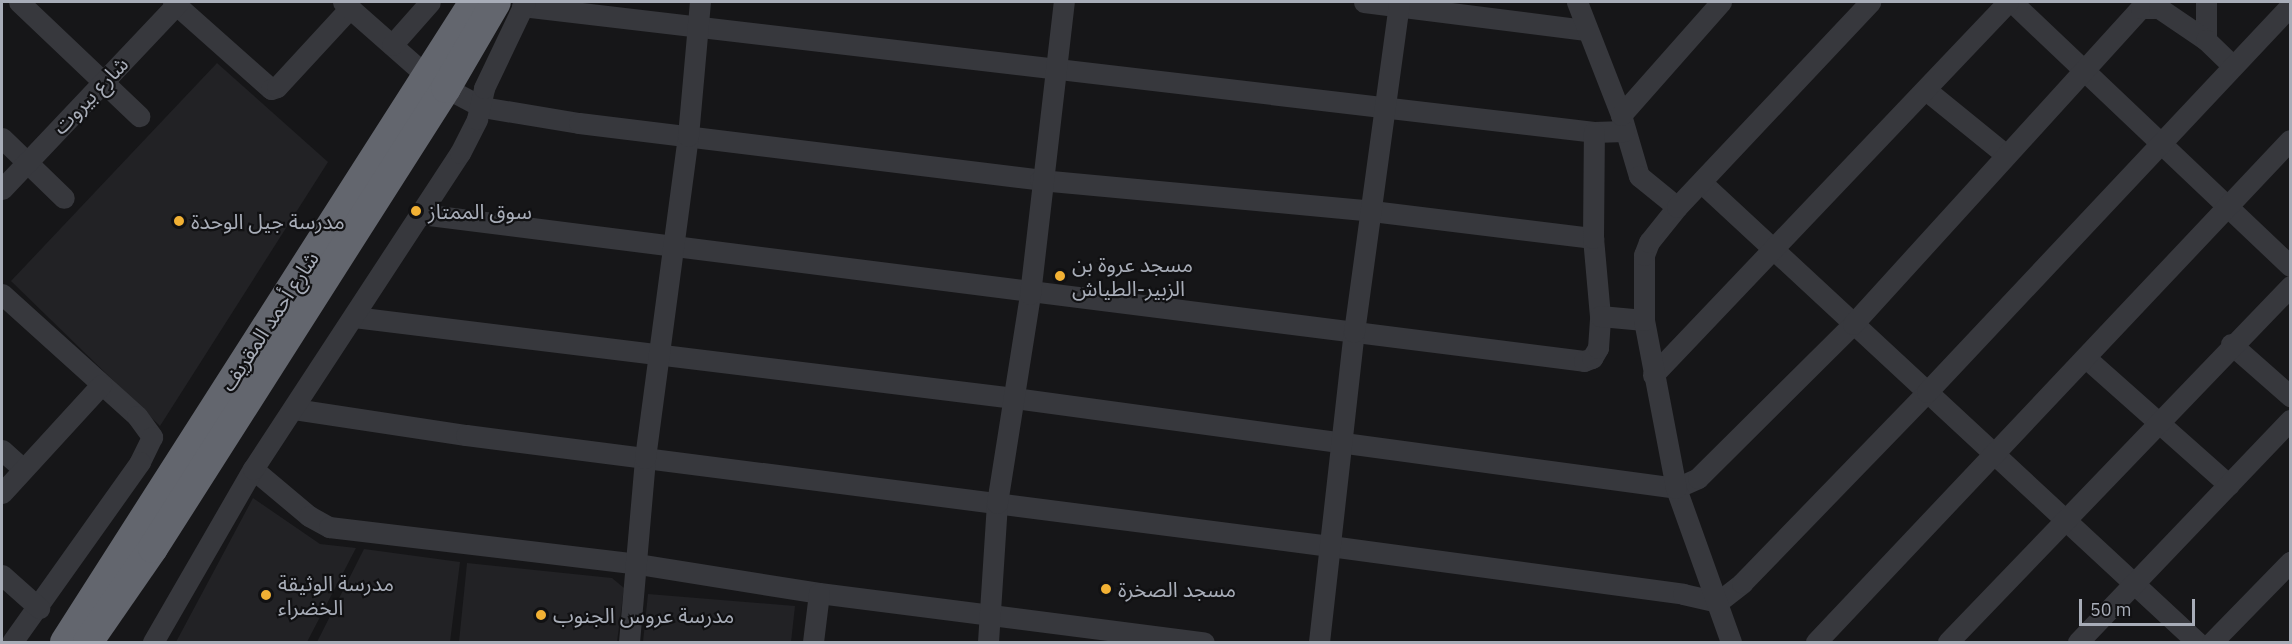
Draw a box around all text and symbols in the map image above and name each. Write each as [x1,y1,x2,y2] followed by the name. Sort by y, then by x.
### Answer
[47,51,133,139] street label: شارع بيروت
[428,198,532,224] place label: سوق الممتاز
[409,204,423,218] marker: سوق الممتاز
[191,208,345,234] place label: مدرسة جيل الوحدة
[172,214,186,228] marker: مدرسة جيل الوحدة
[214,246,324,396] street label: شارع أحمد المقريف
[1072,251,1193,301] place label: مسجد عروة بن الزبير-الطياش
[1053,269,1067,283] marker: مسجد عروة بن الزبير-الطياش
[278,570,394,620] place label: مدرسة الوثيقة الخضراء
[1118,576,1236,602] place label: مسجد الصخرة
[1099,582,1113,596] marker: مسجد الصخرة
[2082,587,2198,625] scale bar
[259,588,273,602] marker: مدرسة الوثيقة الخضراء
[2090,598,2132,621] text: 50 m
[553,602,734,628] place label: مدرسة عروس الجنوب
[534,608,548,622] marker: مدرسة عروس الجنوب

